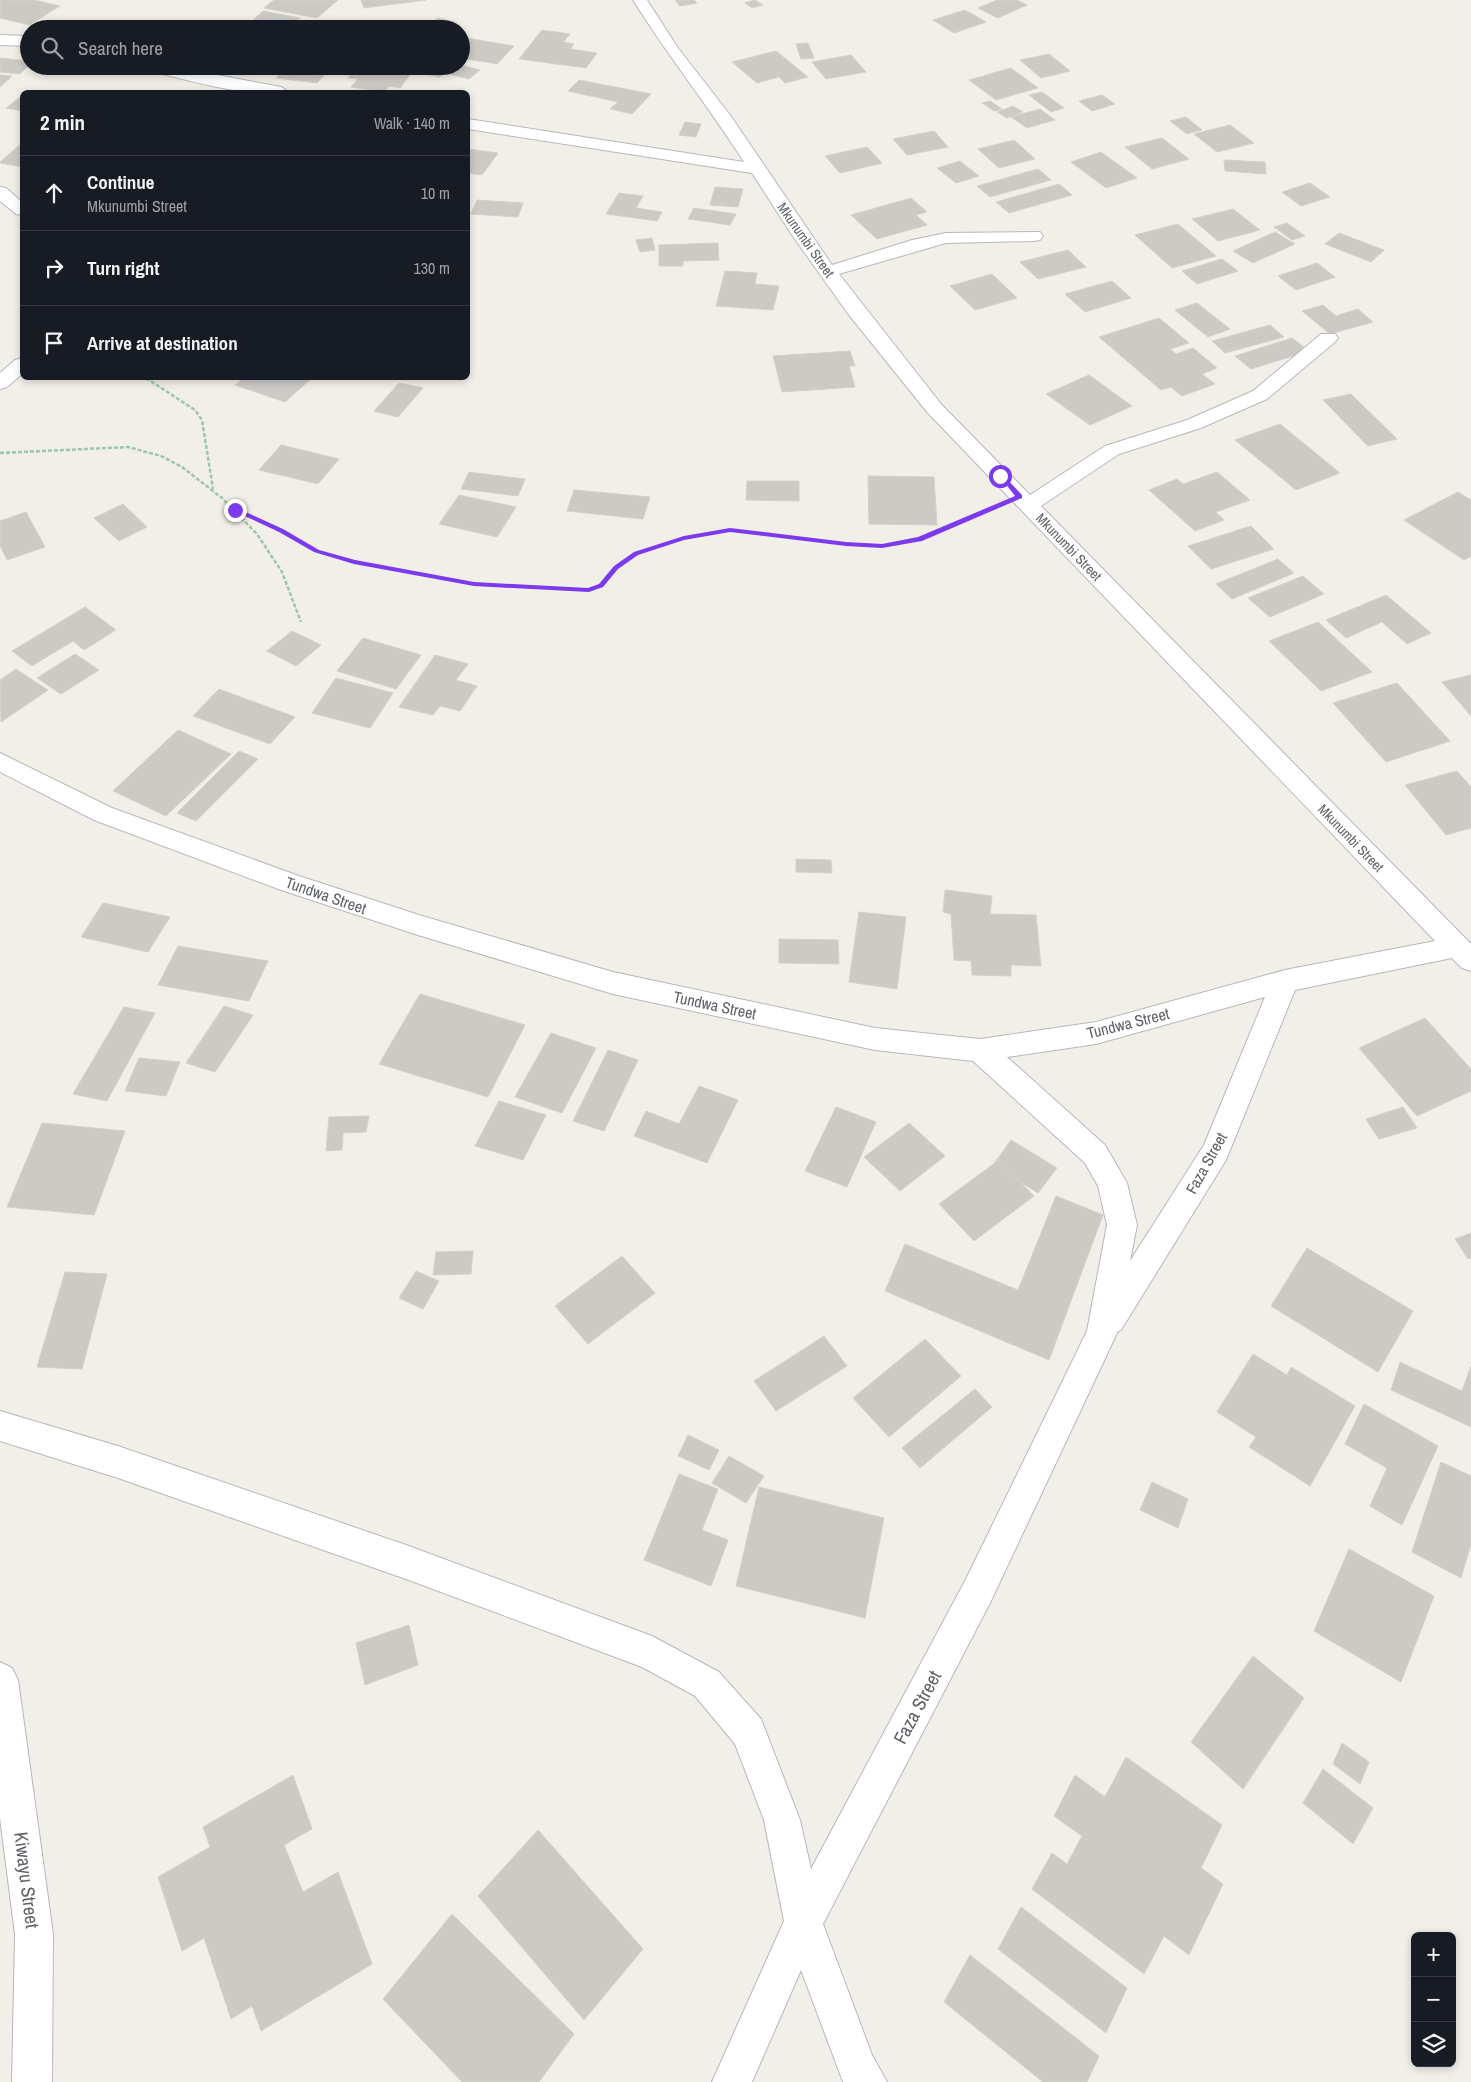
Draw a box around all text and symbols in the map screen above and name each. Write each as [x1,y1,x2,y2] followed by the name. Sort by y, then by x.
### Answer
[20,20,470,75] search box
[38,34,66,62] icon: search
[78,35,163,61] text: Search here
[40,108,85,137] text: 2 min
[374,112,450,134] text: Walk · 140 m
[87,169,155,195] text: Continue
[40,179,68,207] icon: ahead
[421,182,450,204] text: 10 m
[87,195,187,217] text: Mkunumbi Street
[774,199,838,281] street label: Mkunumbi Street
[40,254,68,282] icon: right
[87,255,159,281] text: Turn right
[414,257,450,279] text: 130 m
[40,329,68,357] icon: arrive
[87,330,238,356] text: Arrive at destination
[989,465,1012,488] route start
[224,499,247,522] route end
[1032,509,1106,585] street label: Mkunumbi Street
[1314,800,1388,876] street label: Mkunumbi Street
[283,871,370,919] street label: Tundwa Street
[672,985,759,1025] street label: Tundwa Street
[1084,1002,1172,1044] street label: Tundwa Street
[1180,1128,1232,1198] street label: Faza Street
[887,1665,948,1748] street label: Faza Street
[8,1830,46,1930] street label: Kiwayu Street
[1411,1932,1456,2067] map controls
[1411,1932,1456,1977] button: +
[1411,1977,1456,2022] button: −
[1411,2022,1456,2067] button: layers

